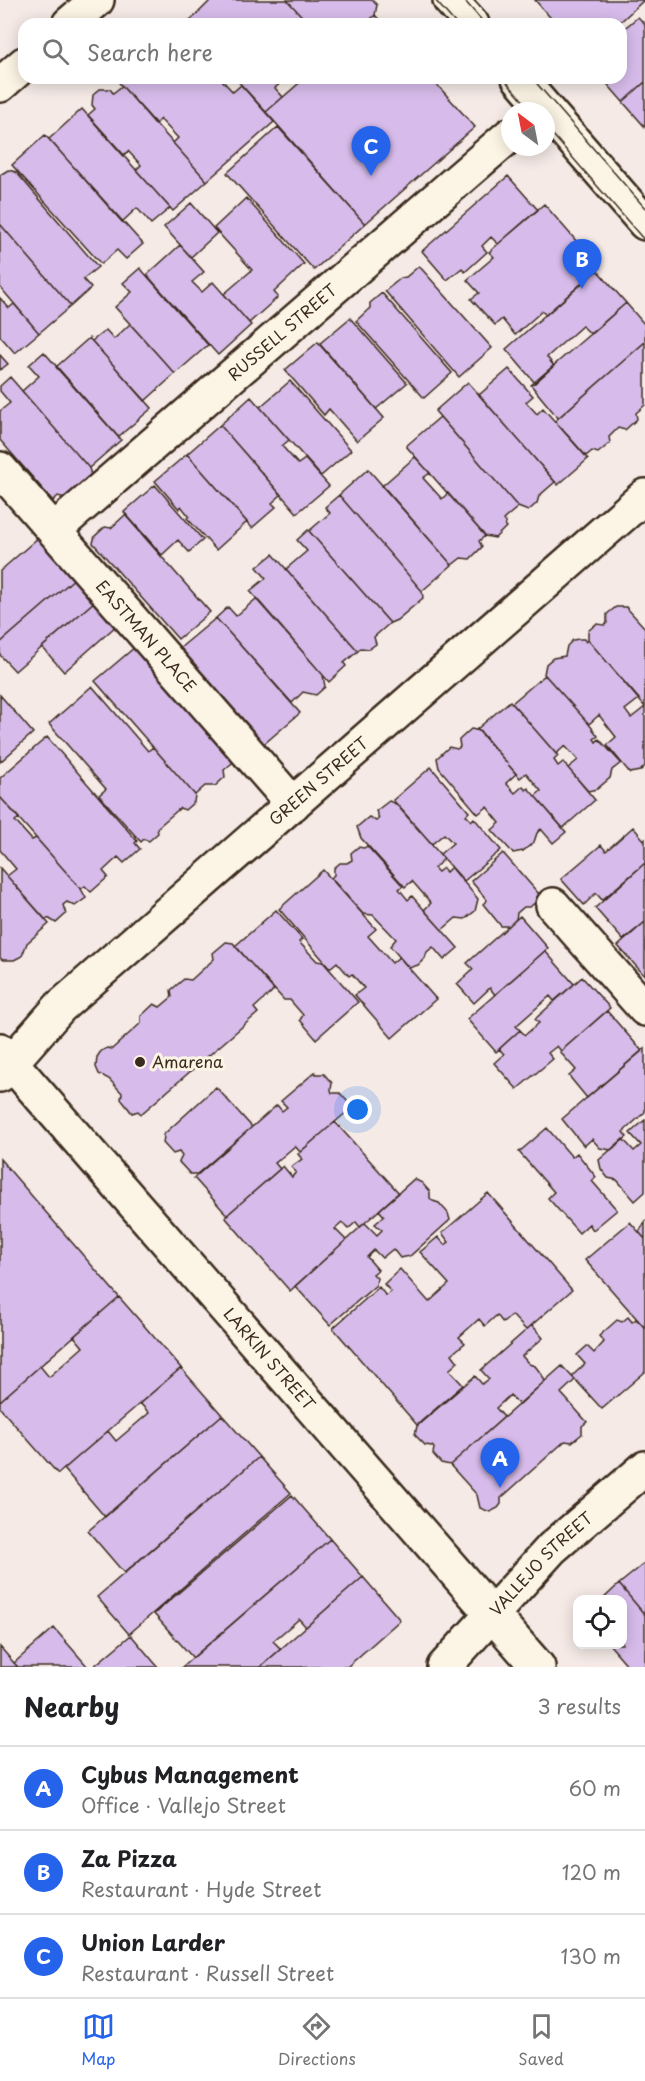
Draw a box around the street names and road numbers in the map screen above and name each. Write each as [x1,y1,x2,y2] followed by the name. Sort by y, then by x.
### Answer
[222,277,342,386] street label: RUSSELL STREET
[91,574,203,697] street label: EASTMAN PLACE
[263,730,373,830] street label: GREEN STREET
[219,1302,322,1415] street label: LARKIN STREET
[483,1505,597,1620] street label: VALLEJO STREET

